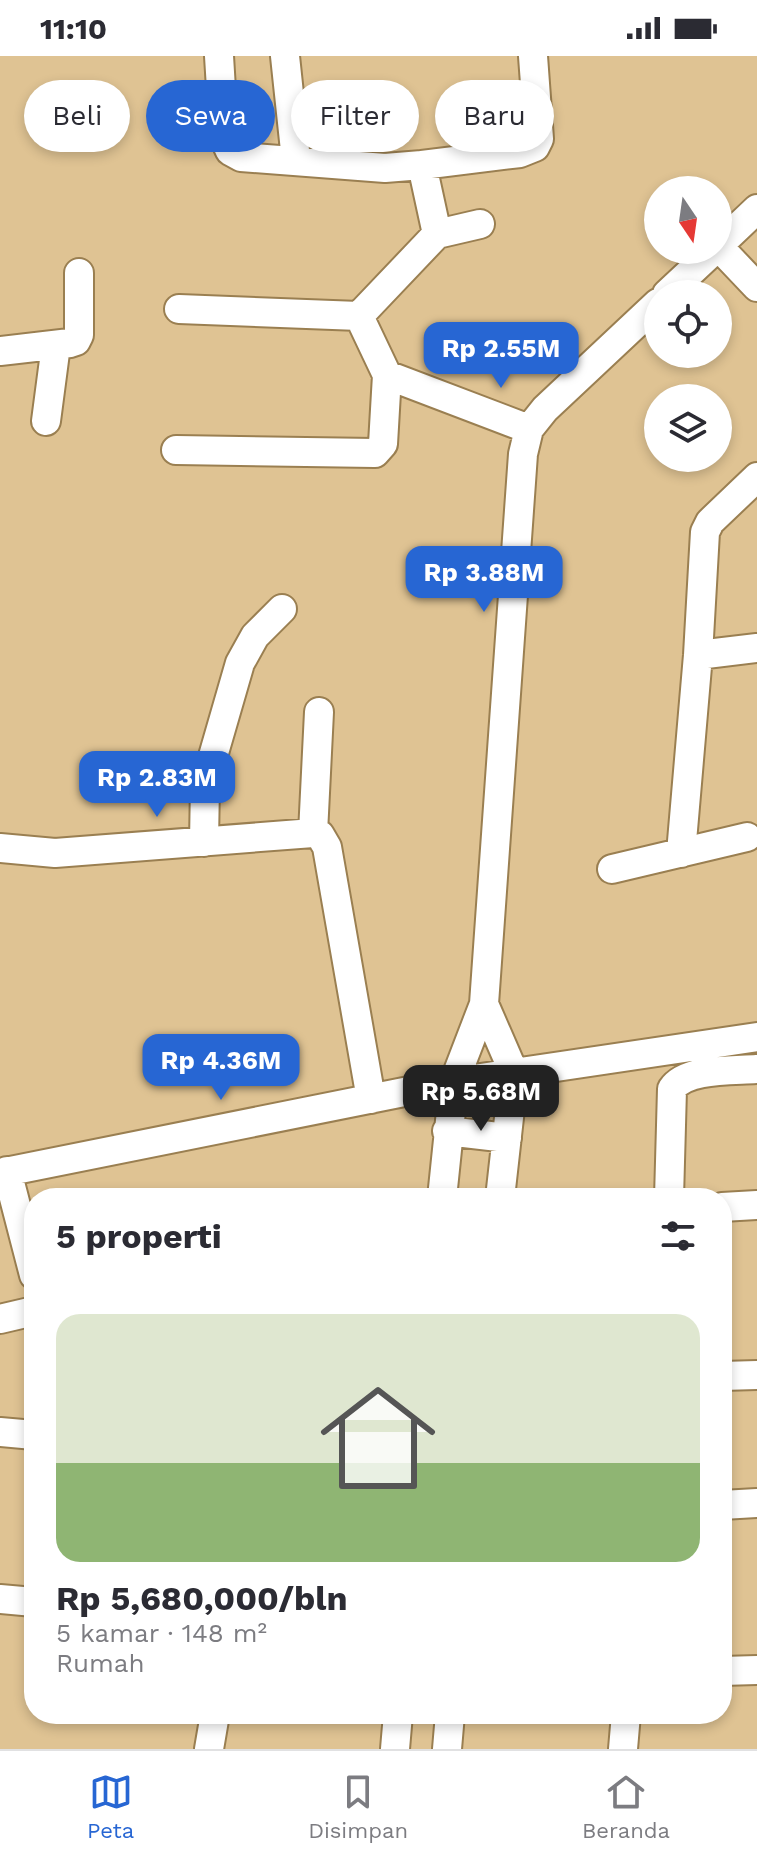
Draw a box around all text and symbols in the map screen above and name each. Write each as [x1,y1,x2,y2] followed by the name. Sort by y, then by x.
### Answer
[40,11,107,46] text: 11:10
[24,80,130,152] chip: Beli
[146,80,275,152] chip: Sewa
[291,80,419,152] chip: Filter
[435,80,554,152] chip: Baru
[644,176,732,264] north arrow
[644,176,732,472] map controls
[644,280,732,368] button: locate
[418,322,584,390] pin: Rp 2.55M
[442,333,560,363] text: Rp 2.55M
[644,384,732,472] button: layers
[401,546,567,614] pin: Rp 3.88M
[424,557,544,587] text: Rp 3.88M
[74,751,240,819] pin: Rp 2.83M
[97,762,217,792] text: Rp 2.83M
[138,1034,304,1102] pin: Rp 4.36M
[161,1045,281,1075] text: Rp 4.36M
[398,1065,564,1133] pin: Rp 5.68M
[421,1076,541,1106] text: Rp 5.68M
[656,1214,700,1258] icon: filters
[56,1216,222,1256] text: 5 properti
[306,1366,450,1510] icon: home
[56,1578,348,1618] text: Rp 5,680,000/bln
[56,1618,267,1648] text: 5 kamar · 148 m²
[56,1648,145,1678] text: Rumah
[87,1770,134,1843] tab: Peta
[308,1770,408,1843] tab: Disimpan
[582,1770,670,1843] tab: Beranda

